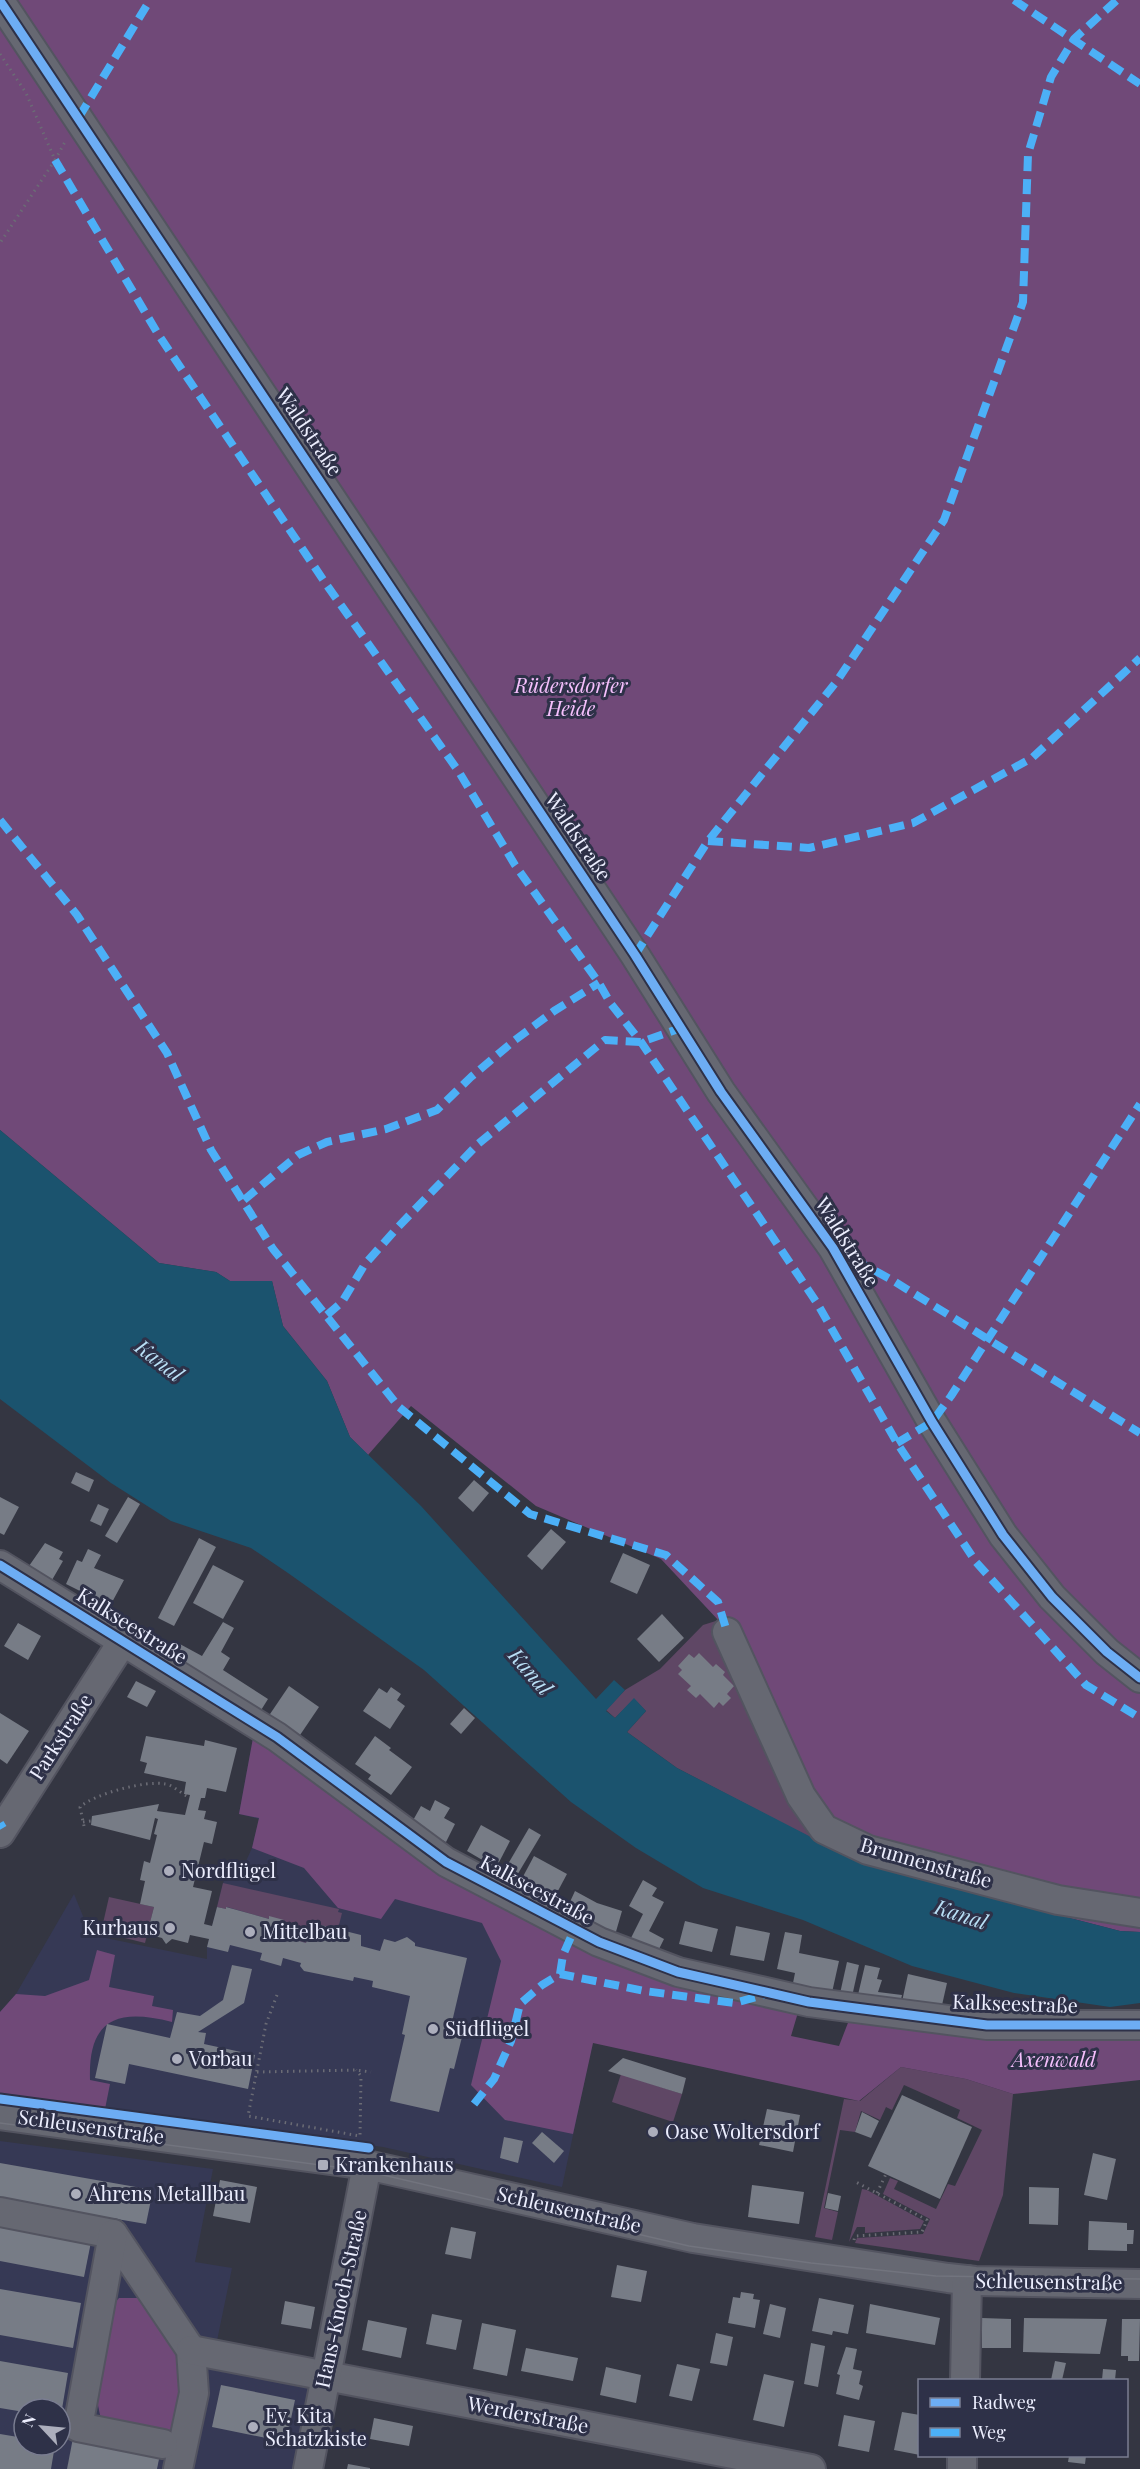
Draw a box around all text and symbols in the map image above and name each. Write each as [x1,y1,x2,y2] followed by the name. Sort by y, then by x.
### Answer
[270,381,350,481] street label: Waldstraße
[514,671,629,721] park label: Rüdersdorfer Heide
[539,786,619,886] street label: Waldstraße
[810,1190,886,1291] street label: Waldstraße
[130,1331,191,1388] water label: Kanal
[72,1580,193,1669] street label: Kalkseestraße
[503,1640,560,1701] water label: Kanal
[22,1688,98,1785] street label: Parkstraße
[858,1830,995,1893] street label: Brunnenstraße
[476,1847,600,1930] street label: Kalkseestraße
[181,1856,276,1883] place label: Nordflügel
[162,1864,176,1878] marker: Nordflügel
[931,1891,993,1935] water label: Kanal
[83,1913,158,1940] place label: Kurhaus
[262,1917,348,1944] place label: Mittelbau
[163,1921,177,1935] marker: Kurhaus
[243,1925,257,1939] marker: Mittelbau
[952,1987,1078,2018] street label: Kalkseestraße
[445,2014,530,2041] place label: Südflügel
[426,2022,440,2036] marker: Südflügel
[188,2044,253,2071] place label: Vorbau
[1010,2045,1097,2072] park label: Axenwald
[170,2052,184,2066] marker: Vorbau
[16,2102,166,2149] street label: Schleusenstraße
[665,2117,821,2144] place label: Oase Woltersdorf
[646,2125,660,2139] marker: Oase Woltersdorf
[335,2150,454,2177] place label: Krankenhaus
[316,2158,330,2172] marker: Krankenhaus
[87,2179,246,2206] place label: Ahrens Metallbau
[495,2179,644,2238] street label: Schleusenstraße
[69,2187,83,2201] marker: Ahrens Metallbau
[307,2207,372,2390] street label: Hans-Knoch-Straße
[975,2266,1123,2295] street label: Schleusenstraße
[918,2379,1128,2457] legend
[465,2388,591,2438] street label: Werderstraße
[972,2390,1036,2414] text: Radweg
[12,2397,72,2457] north arrow
[265,2401,367,2451] place label: Ev. Kita Schatzkiste
[16,2410,40,2430] text: N
[246,2420,260,2434] marker: Ev. Kita Schatzkiste
[971,2420,1006,2444] text: Weg

